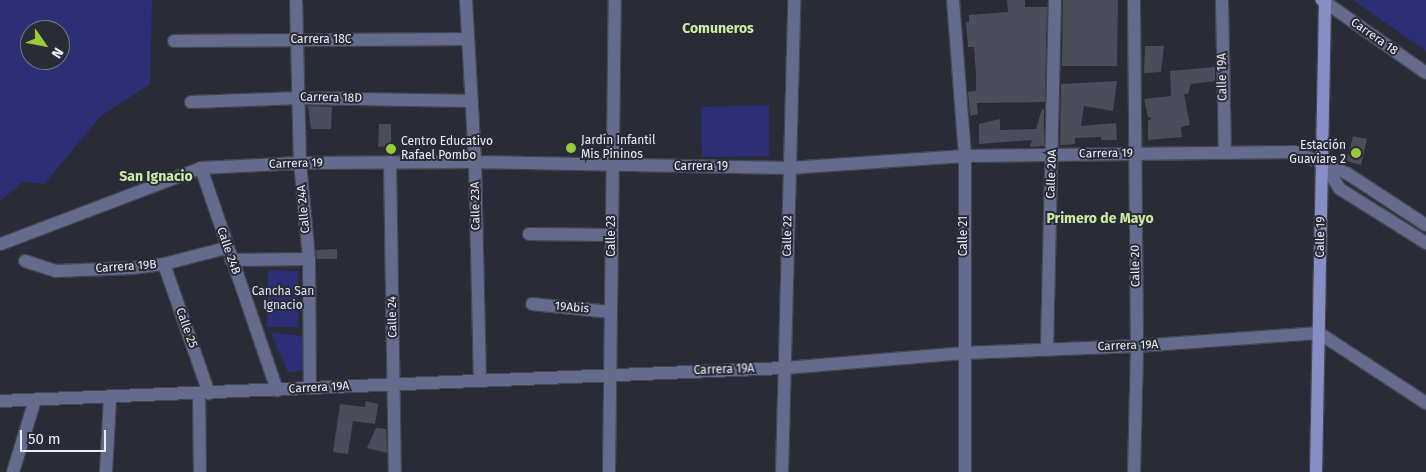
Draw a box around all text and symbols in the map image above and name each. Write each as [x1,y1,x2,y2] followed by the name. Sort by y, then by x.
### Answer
[1348,16,1400,58] street label: Carrera 18
[20,20,70,70] north arrow
[682,21,754,37] district label: Comuneros
[290,33,352,47] street label: Carrera 18C
[48,44,67,61] text: N
[1215,53,1231,101] street label: Calle 19A
[300,90,362,106] street label: Carrera 18D
[581,134,656,162] place label: Jardín Infantil Mis Pininos
[401,135,493,163] place label: Centro Educativo Rafael Pombo
[1289,139,1346,167] place label: Estación Guaviare 2
[565,142,577,154] marker: Jardín Infantil Mis Pininos
[385,143,397,155] marker: Centro Educativo Rafael Pombo
[1079,146,1133,162] street label: Carrera 19
[1350,147,1362,159] marker: Estación Guaviare 2
[1044,149,1060,199] street label: Calle 20A
[269,156,323,172] street label: Carrera 19
[674,160,728,174] street label: Carrera 19
[119,169,193,185] district label: San Ignacio
[468,182,484,230] street label: Calle 23A
[295,184,313,234] street label: Calle 24A
[1046,211,1154,227] district label: Primero de Mayo
[605,215,619,257] street label: Calle 23
[780,215,796,257] street label: Calle 22
[957,216,971,256] street label: Calle 21
[1313,216,1329,258] street label: Calle 19
[213,225,243,277] street label: Calle 24B
[1128,245,1144,287] street label: Calle 20
[95,258,157,276] street label: Carrera 19B
[252,285,314,313] park label: Cancha San Ignacio
[385,296,401,338] street label: Calle 24
[554,299,590,317] street label: 19Abis
[172,306,200,350] street label: Calle 25
[1097,338,1159,354] street label: Carrera 19A
[693,362,755,378] street label: Carrera 19A
[288,379,350,397] street label: Carrera 19A
[22,420,109,452] scale bar
[28,430,61,448] text: 50 m

